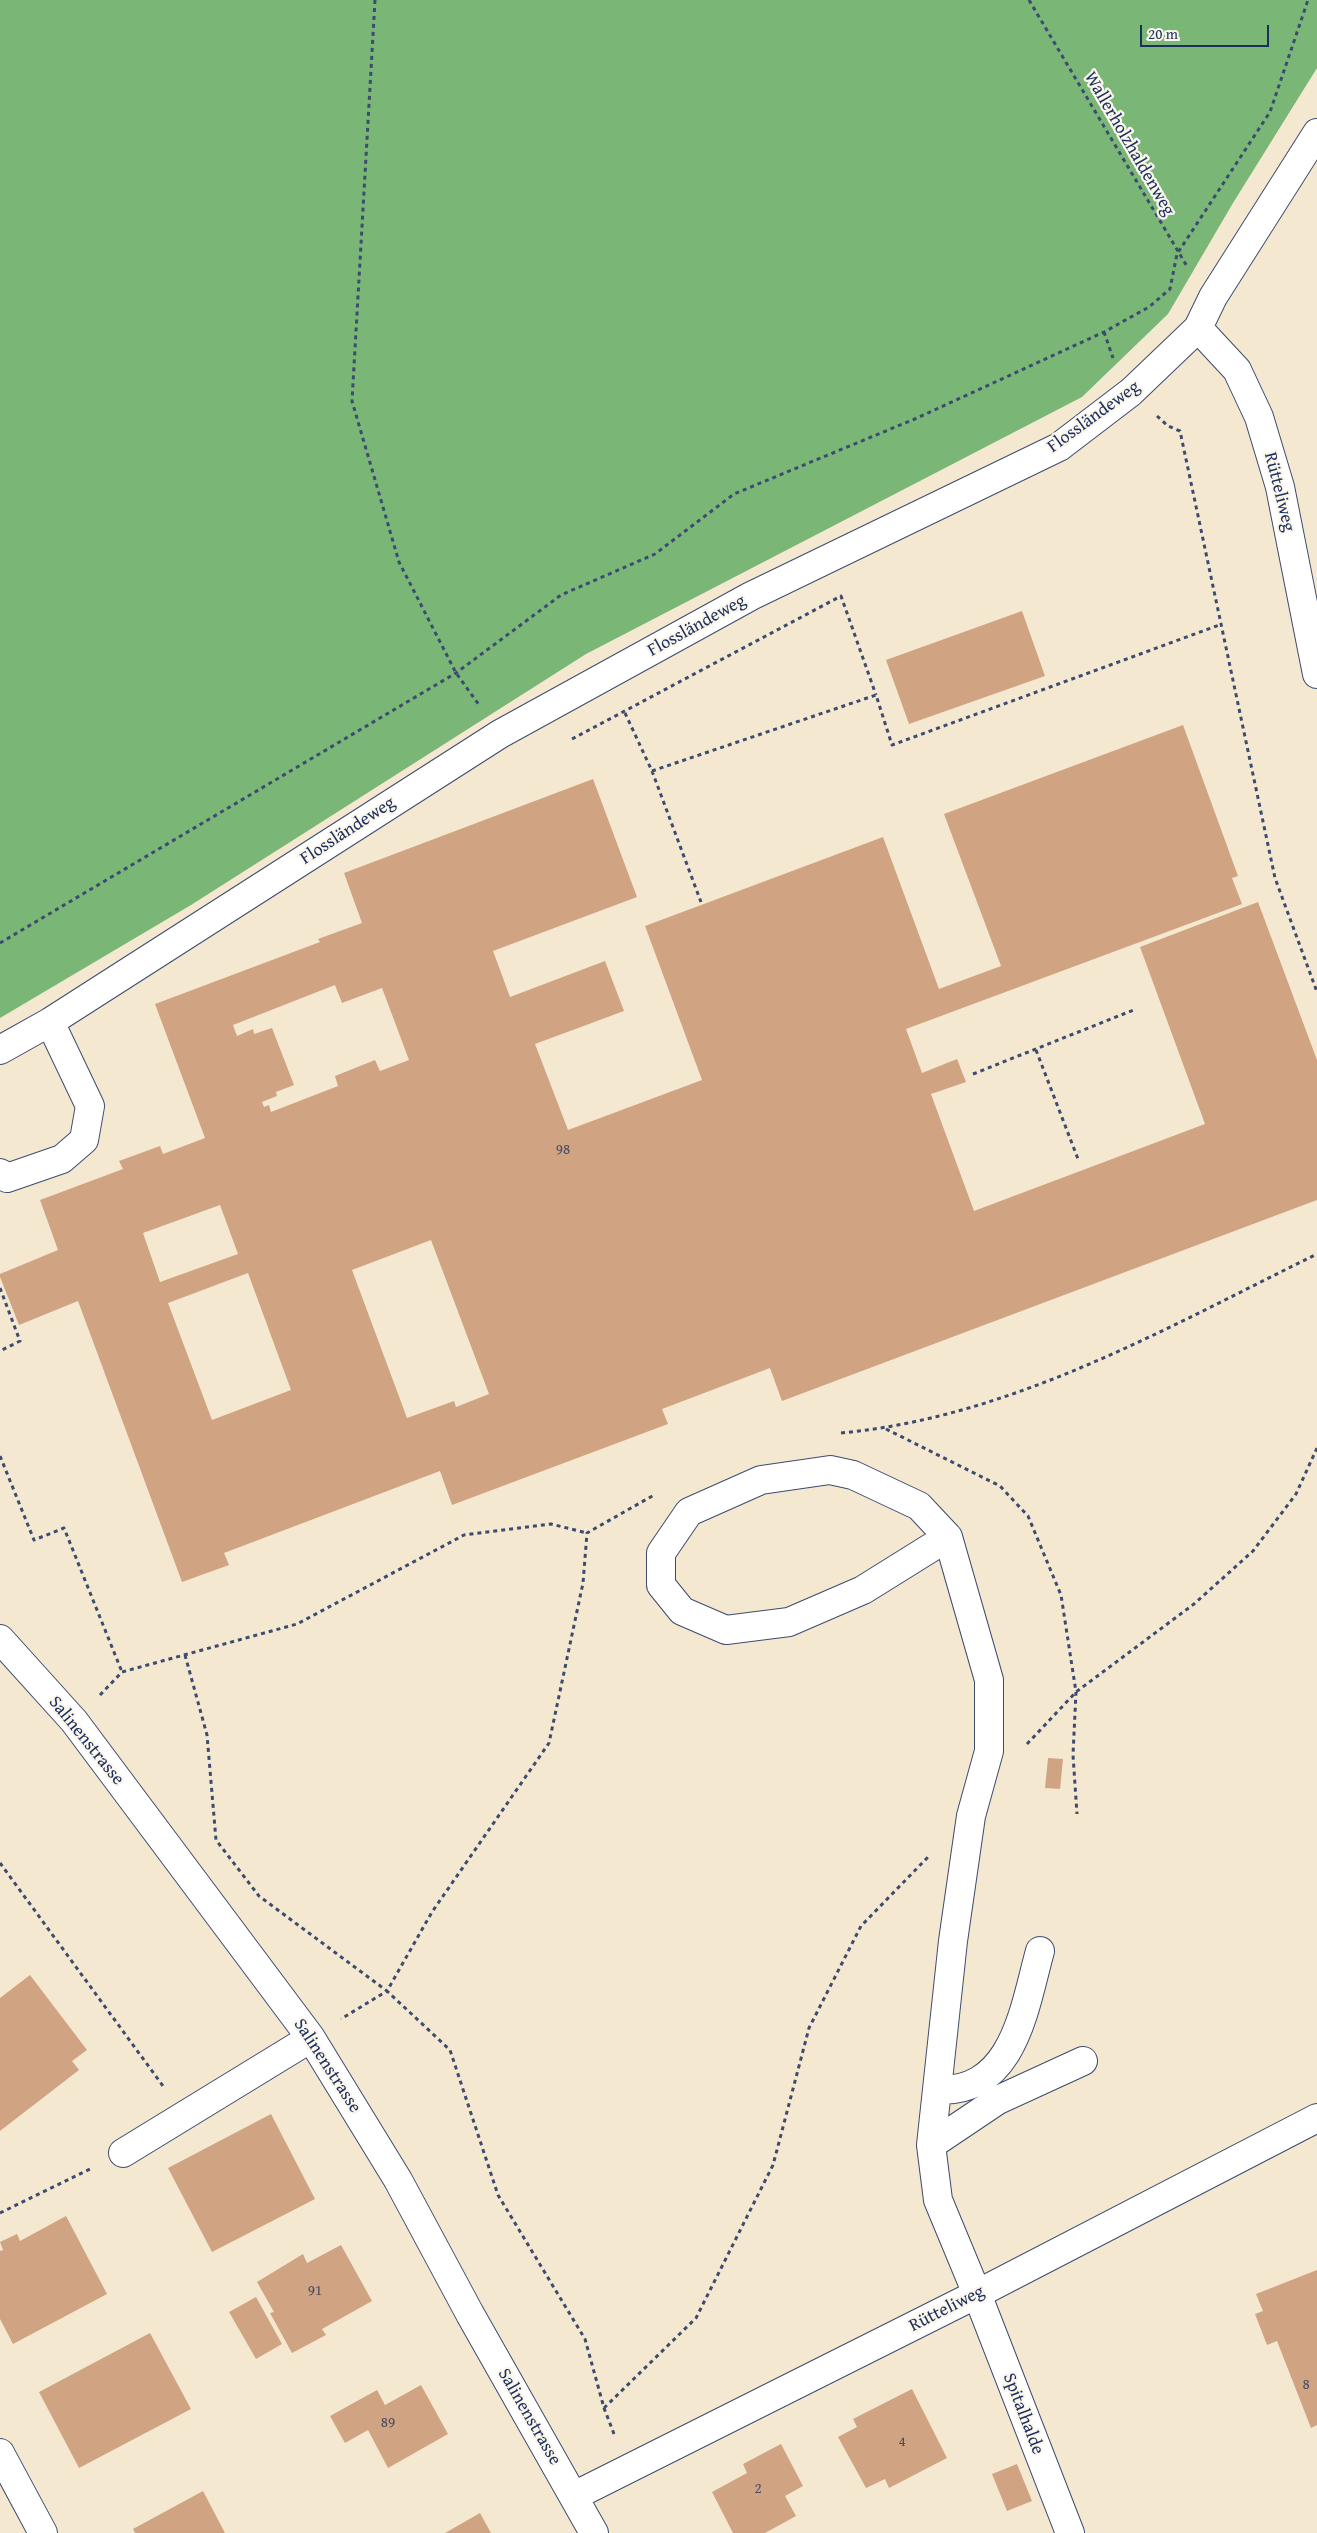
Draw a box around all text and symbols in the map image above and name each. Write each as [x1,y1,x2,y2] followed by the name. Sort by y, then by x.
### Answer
[1142,15,1271,47] scale bar
[1148,23,1178,44] text: 20 m
[1079,68,1179,220] street label: Wallerholzhaldenweg
[1044,376,1144,458] street label: Flossländeweg
[1259,450,1299,534] street label: Rütteliweg
[644,590,750,662] street label: Flossländeweg
[296,792,400,870] street label: Flossländeweg
[556,1141,570,1159] house number: 98
[44,1692,128,1790] street label: Salinenstrasse
[289,2015,365,2117] street label: Salinenstrasse
[906,2281,988,2337] street label: Rütteliweg
[308,2282,322,2300] house number: 91
[493,2365,565,2469] street label: Salinenstrasse
[998,2370,1048,2458] street label: Spitalhalde
[1302,2376,1310,2394] house number: 8
[381,2414,395,2432] house number: 89
[898,2433,906,2451] house number: 4
[754,2480,762,2498] house number: 2

